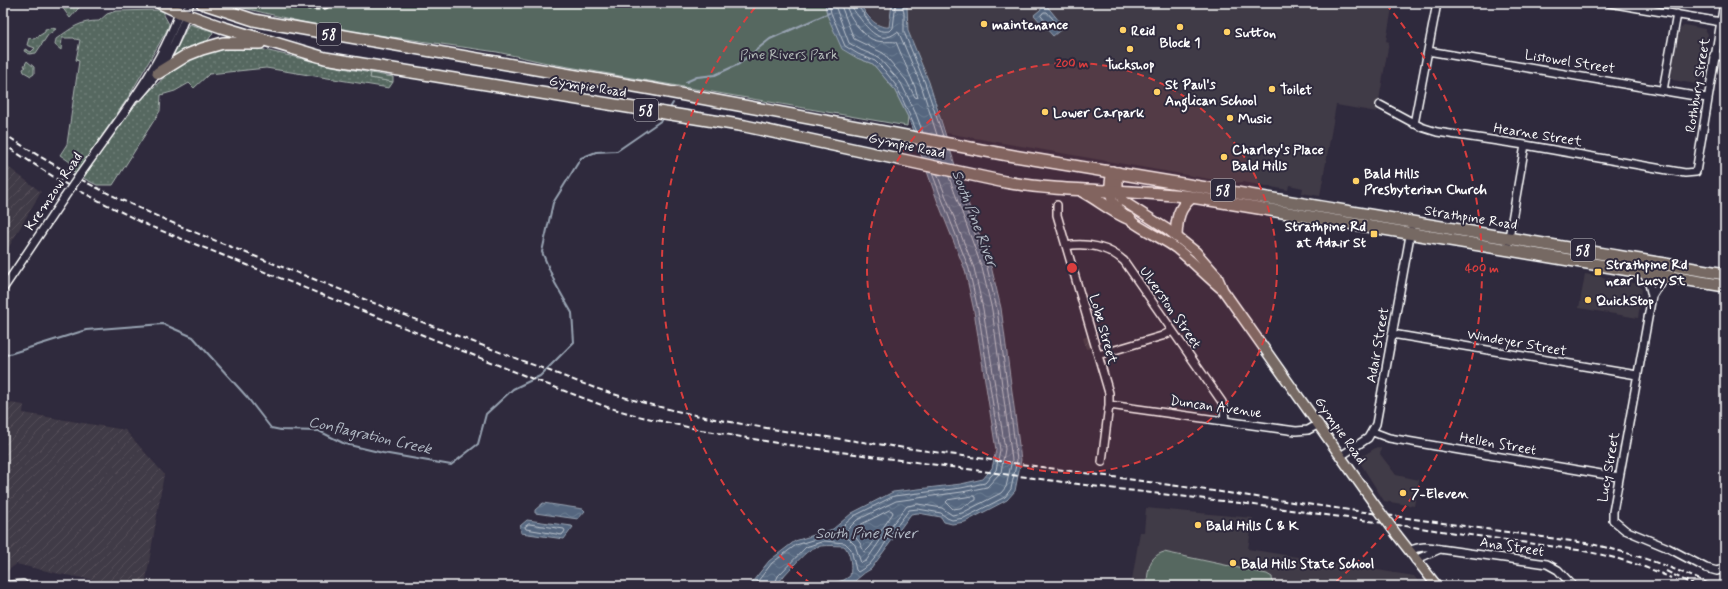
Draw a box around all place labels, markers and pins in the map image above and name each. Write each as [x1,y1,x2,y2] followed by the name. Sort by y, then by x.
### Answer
[992,16,1068,34] place label: maintenance
[979,19,989,29] marker: maintenance
[1131,22,1155,40] place label: Reid
[1175,22,1185,32] marker: Block 1
[1235,24,1276,42] place label: Sutton
[1118,25,1128,35] marker: Reid
[1222,27,1232,37] marker: Sutton
[1160,34,1200,52] place label: Block 1
[1125,44,1135,54] marker: Tuckshop
[1105,56,1155,74] place label: Tuckshop
[1165,76,1257,113] place label: St Paul's Anglican School
[1280,81,1312,99] place label: Toilet
[1267,84,1277,94] marker: Toilet
[1152,87,1162,97] marker: St Paul's Anglican School
[1053,104,1144,122] place label: Lower Carpark
[1040,107,1050,117] marker: Lower Carpark
[1238,110,1272,128] place label: Music
[1225,113,1235,123] marker: Music
[1232,141,1324,175] place label: Charley's Place Bald Hills
[1219,152,1229,162] marker: Charley's Place Bald Hills
[1364,165,1487,199] place label: Bald Hills Presbyterian Church
[1351,176,1361,186] marker: Bald Hills Presbyterian Church
[1285,218,1367,252] place label: Strathpine Rd at Adair St
[1369,229,1379,239] marker: Strathpine Rd at Adair St
[1606,256,1687,290] place label: Strathpine Rd near Lucy St
[1065,261,1079,275] centre of rings
[1593,267,1603,277] marker: Strathpine Rd near Lucy St
[1596,292,1654,310] place label: QuickStop
[1583,295,1593,305] marker: QuickStop
[1411,485,1470,503] place label: 7-Eleven
[1398,488,1408,498] marker: 7-Eleven
[1206,517,1300,535] place label: Bald Hills C & K
[1193,520,1203,530] marker: Bald Hills C & K
[1241,555,1374,573] place label: Bald Hills State School
[1228,558,1238,568] marker: Bald Hills State School

